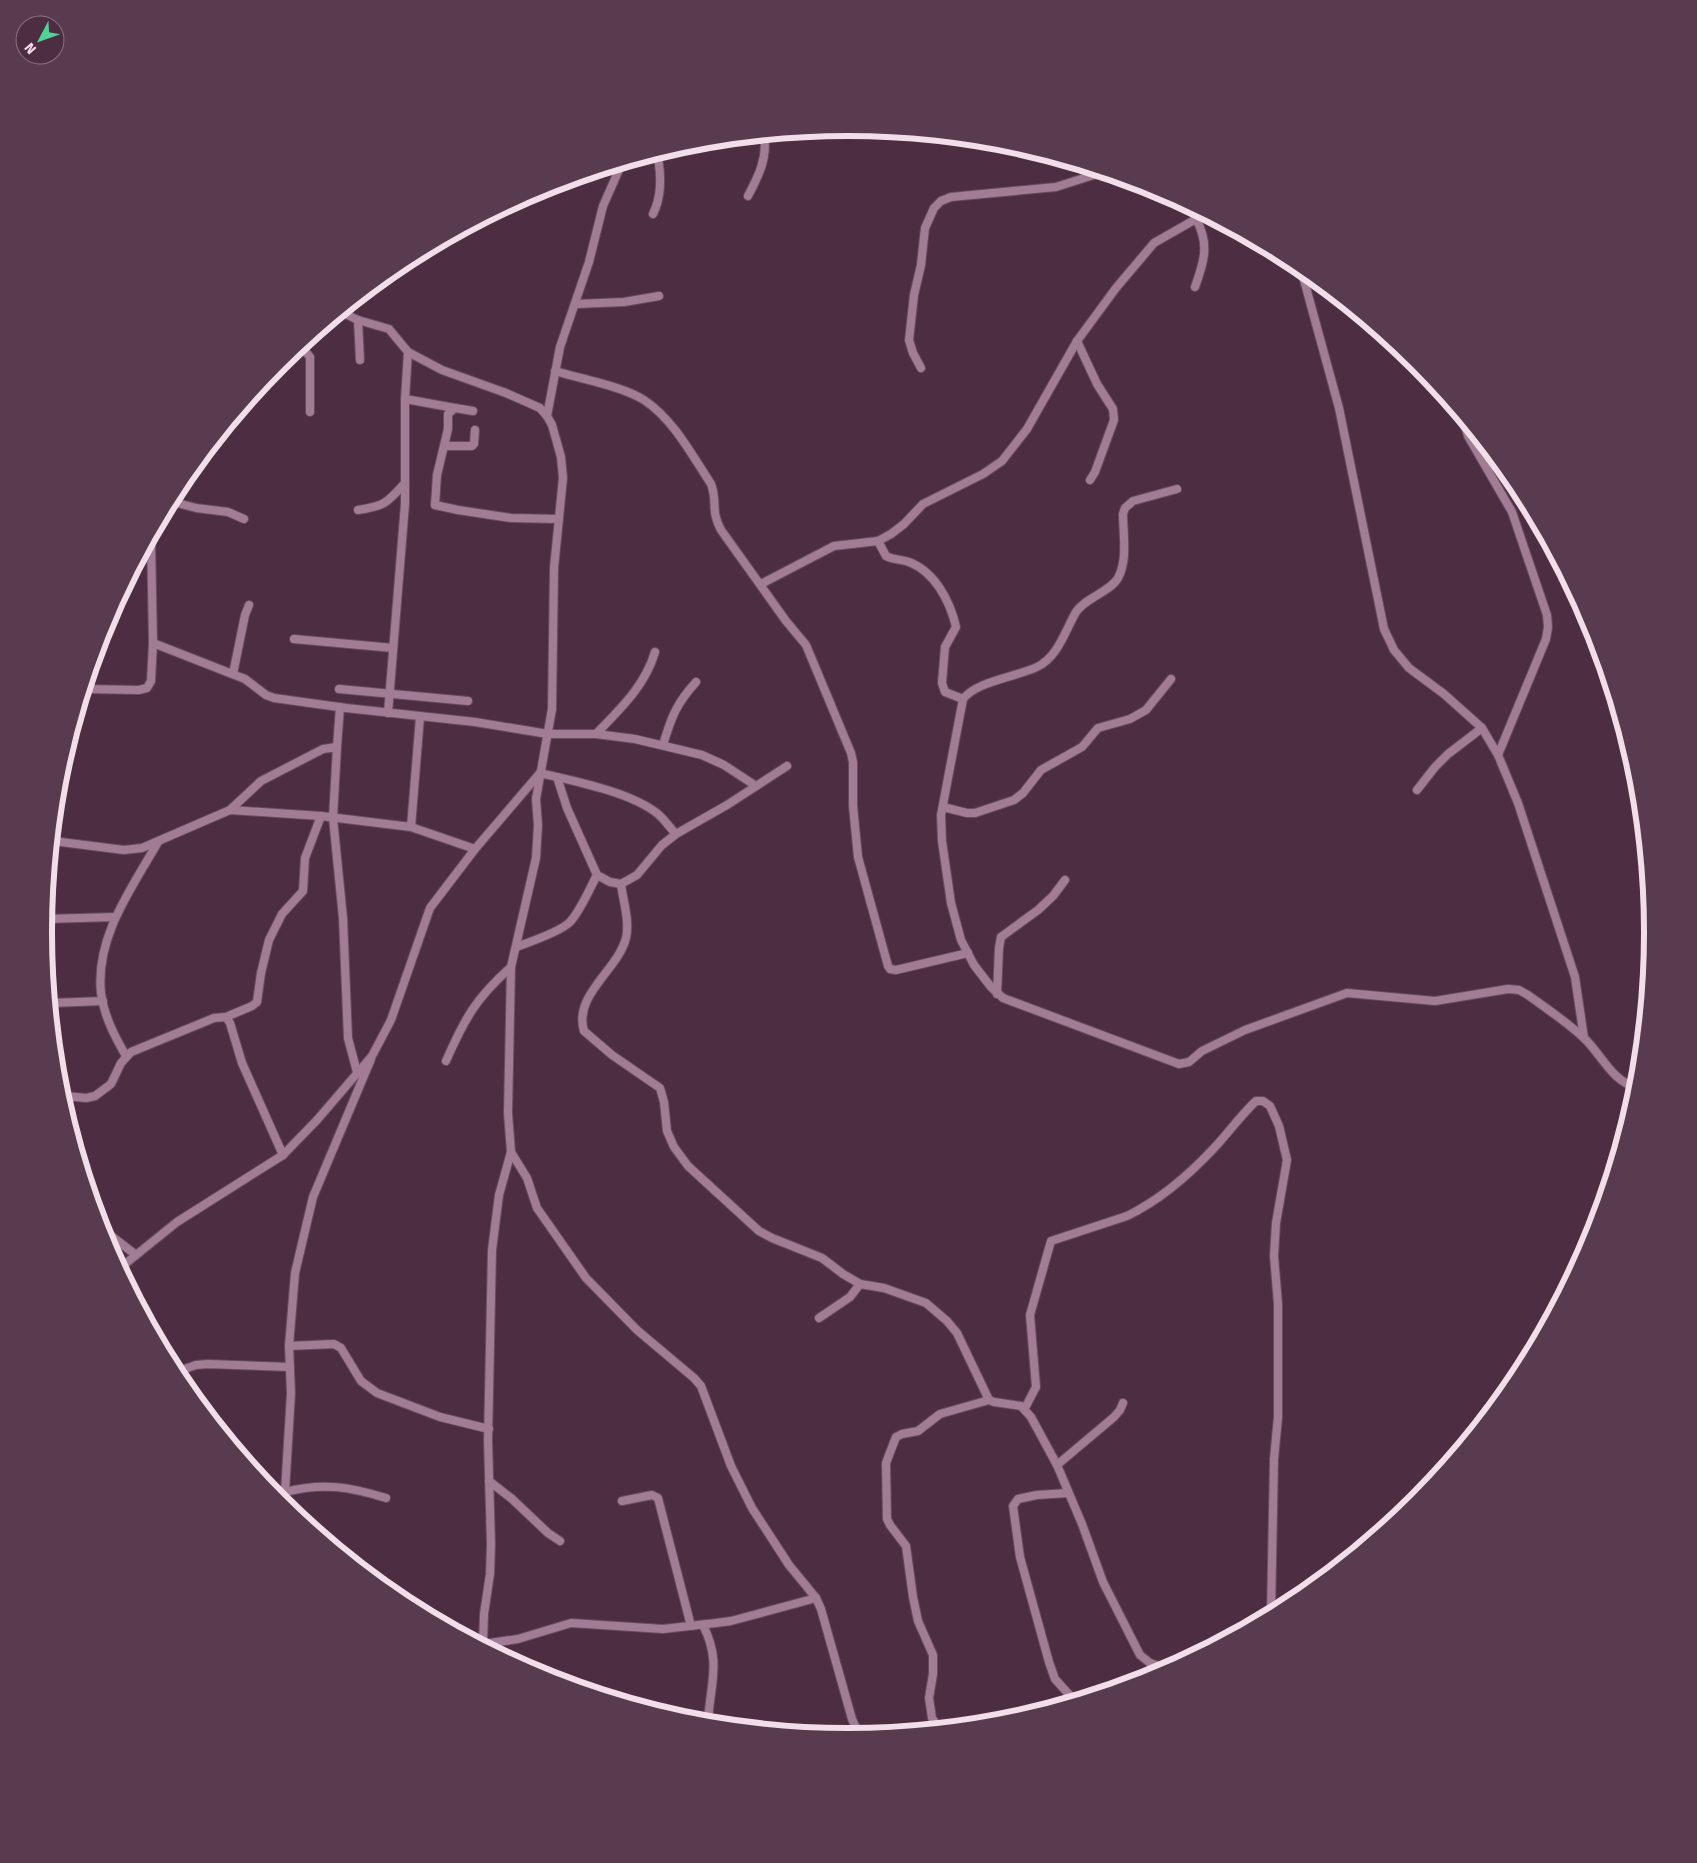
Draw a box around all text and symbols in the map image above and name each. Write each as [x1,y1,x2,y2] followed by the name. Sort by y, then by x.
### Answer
[15,15,65,65] north arrow
[21,39,40,57] text: N

